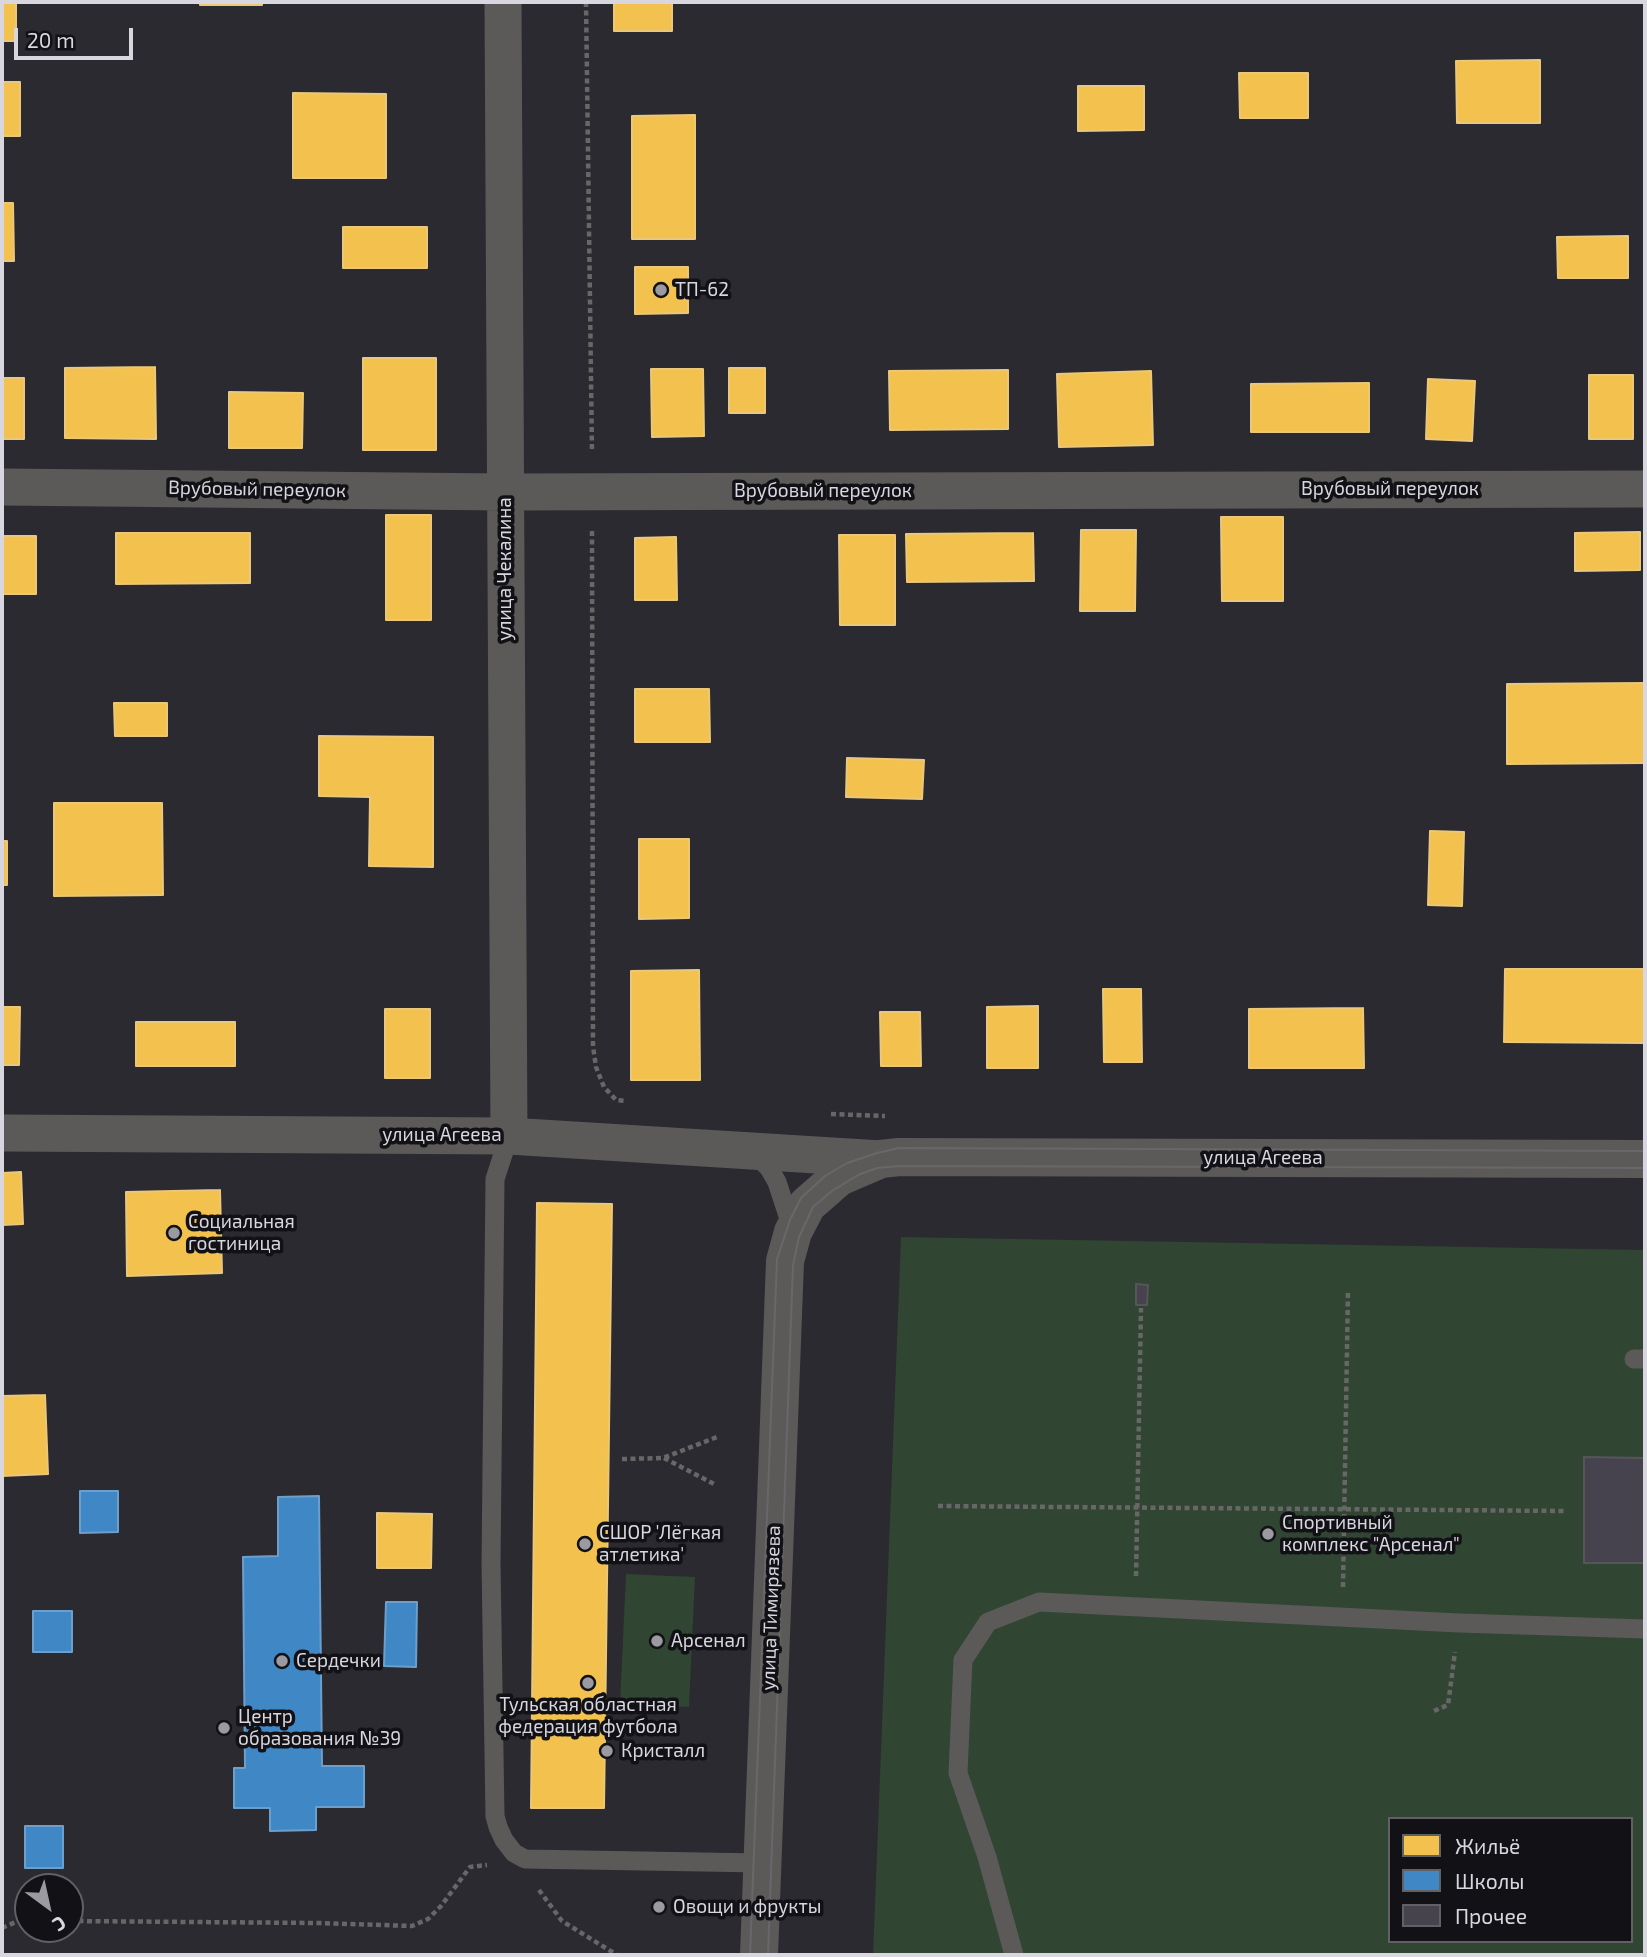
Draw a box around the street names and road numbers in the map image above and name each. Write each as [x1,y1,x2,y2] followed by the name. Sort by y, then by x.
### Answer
[168,476,346,502] street label: Врубовый переулок
[1301,478,1479,500] street label: Врубовый переулок
[734,480,912,502] street label: Врубовый переулок
[494,497,516,641] street label: улица Чекалина
[382,1124,502,1146] street label: улица Агеева
[1203,1147,1323,1169] street label: улица Агеева
[757,1525,785,1691] street label: улица Тимирязева

